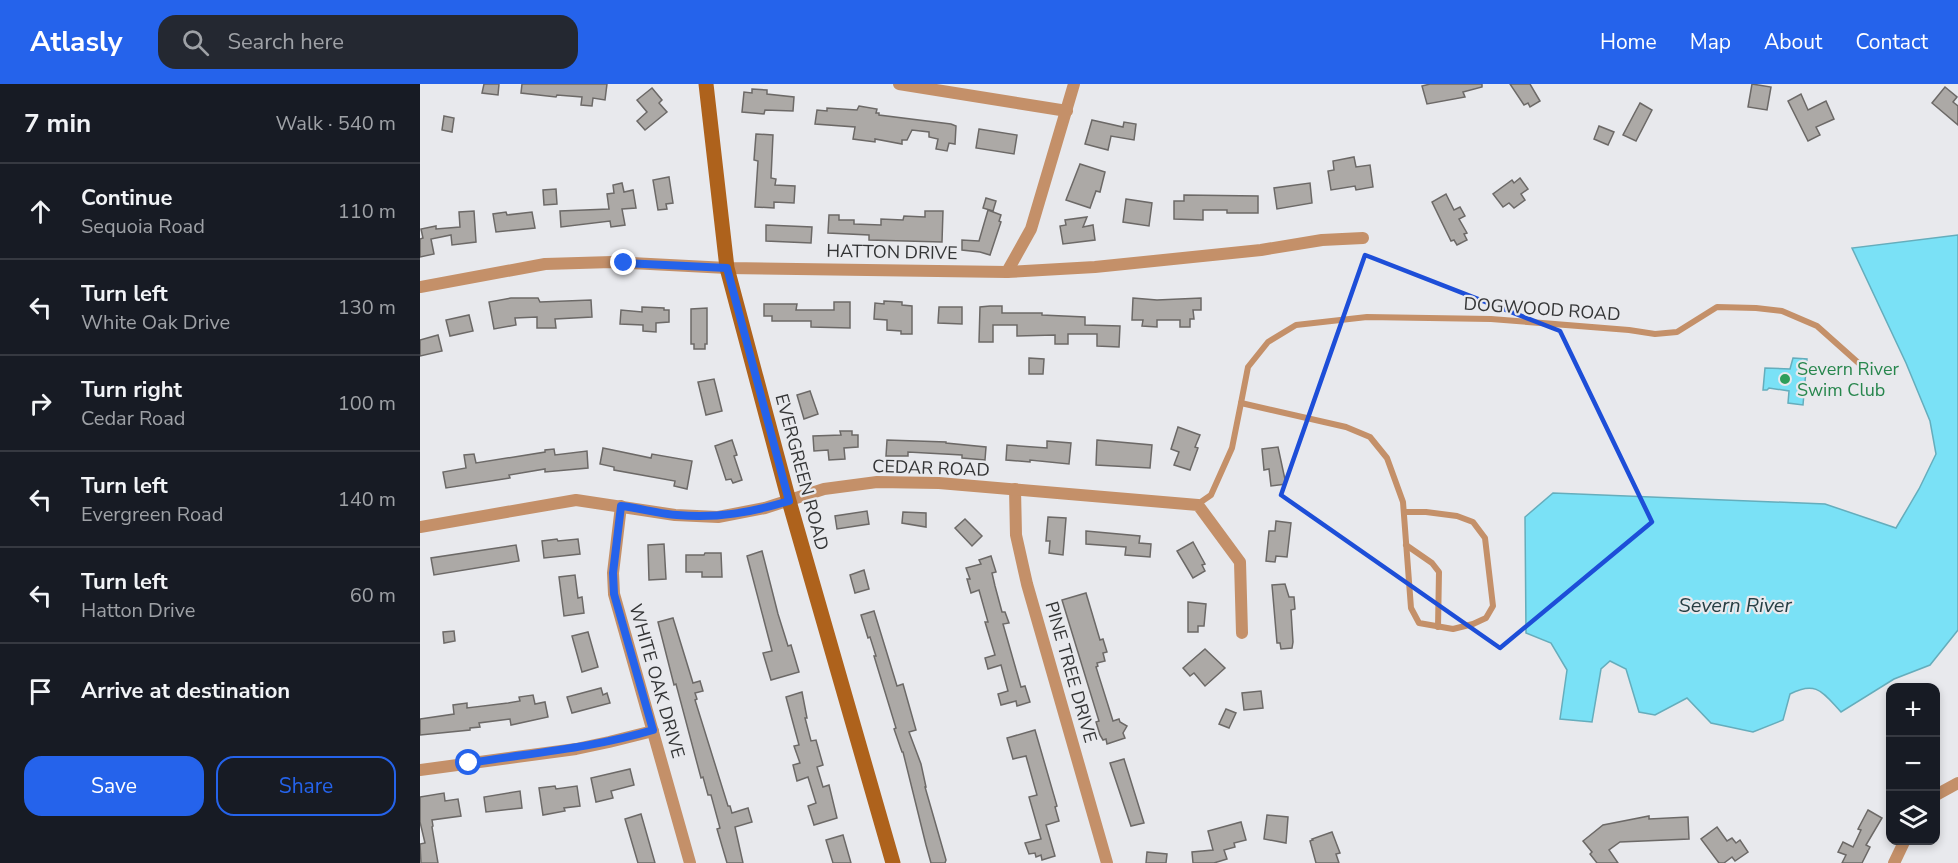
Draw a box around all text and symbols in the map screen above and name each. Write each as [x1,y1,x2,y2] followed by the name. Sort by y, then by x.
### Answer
[158,15,578,69] search box
[30,23,122,61] text: Atlasly
[179,26,212,59] icon: search
[227,27,344,57] text: Search here
[1600,28,1657,56] text: Home
[1690,28,1731,56] text: Map
[1764,28,1822,56] text: About
[1855,28,1928,56] text: Contact
[24,106,91,141] text: 7 min
[276,110,396,137] text: Walk · 540 m
[81,183,172,213] text: Continue
[24,195,57,228] icon: ahead
[338,198,396,225] text: 110 m
[81,213,205,240] text: Sequoia Road
[826,239,958,265] street label: HATTON DRIVE
[610,249,636,275] route end
[81,279,168,309] text: Turn left
[24,291,57,324] icon: left
[1463,292,1621,326] street label: DOGWOOD ROAD
[338,294,396,321] text: 130 m
[81,309,230,336] text: White Oak Drive
[1797,357,1899,402] place label: Severn River Swim Club
[1778,372,1792,386] marker: Severn River Swim Club
[81,375,182,405] text: Turn right
[24,387,57,420] icon: right
[338,390,396,417] text: 100 m
[770,391,834,553] street label: EVERGREEN ROAD
[81,405,186,432] text: Cedar Road
[872,454,990,482] street label: CEDAR ROAD
[81,471,168,501] text: Turn left
[24,483,57,516] icon: left
[338,486,396,513] text: 140 m
[81,501,223,528] text: Evergreen Road
[81,567,168,597] text: Turn left
[24,579,57,612] icon: left
[350,582,396,609] text: 60 m
[1678,592,1792,619] water label: Severn River
[81,597,196,624] text: Hatton Drive
[1039,599,1103,745] street label: PINE TREE DRIVE
[623,601,691,761] street label: WHITE OAK DRIVE
[24,675,57,708] icon: arrive
[81,676,290,706] text: Arrive at destination
[1886,683,1940,845] map controls
[1886,683,1940,737] button: +
[1886,737,1940,791] button: −
[455,749,481,775] route start
[24,756,204,816] button: Save
[216,756,396,816] button: Share
[1886,791,1940,845] button: layers

